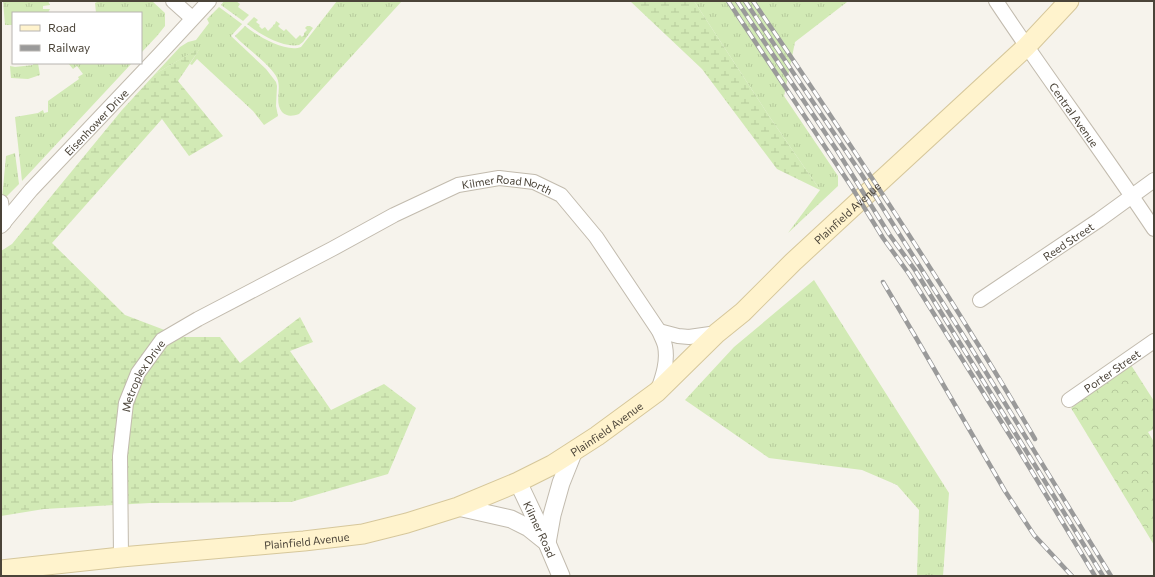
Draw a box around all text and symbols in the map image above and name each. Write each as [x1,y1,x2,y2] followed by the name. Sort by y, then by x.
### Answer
[12,12,142,64] legend
[48,20,76,34] text: Road
[48,40,90,54] text: Railway
[1047,80,1102,149] street label: Central Avenue
[61,86,130,158] street label: Eisenhower Drive
[461,171,555,196] street label: Kilmer Road North
[811,178,883,246] street label: Plainfield Avenue
[1040,219,1096,263] street label: Reed Street
[119,337,167,413] street label: Metroplex Drive
[1081,346,1143,394] street label: Porter Street
[567,398,645,458] street label: Plainfield Avenue
[521,499,559,559] street label: Kilmer Road
[263,529,350,551] street label: Plainfield Avenue

